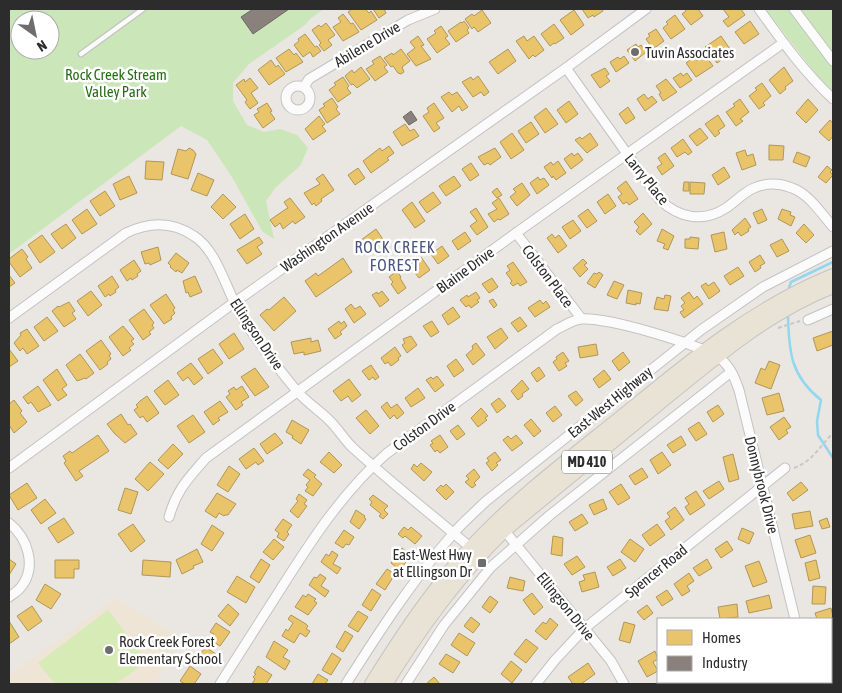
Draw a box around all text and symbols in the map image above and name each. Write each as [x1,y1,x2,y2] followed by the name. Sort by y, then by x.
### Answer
[10,10,60,60] north arrow
[331,18,403,70] street label: Abilene Drive
[34,37,50,55] text: N
[645,44,734,61] place label: Tuvin Associates
[629,46,641,58] marker: Tuvin Associates
[65,66,167,100] park label: Rock Creek Stream Valley Park
[621,150,673,208] street label: Larry Place
[277,199,377,275] street label: Washington Avenue
[354,238,436,274] district label: ROCK CREEK FOREST
[519,241,577,311] street label: Colston Place
[433,243,497,296] street label: Blaine Drive
[227,295,287,373] street label: Ellingson Drive
[564,363,656,441] street label: East-West Highway
[390,398,459,454] street label: Colston Drive
[742,435,782,536] street label: Donnybrook Drive
[562,451,612,474] road number: MD 410
[622,541,690,601] street label: Spencer Road
[393,546,473,580] place label: East-West Hwy at Ellingson Dr
[476,557,488,569] marker: East-West Hwy at Ellingson Dr
[533,569,599,643] street label: Ellingson Drive
[657,618,832,683] legend
[702,629,741,646] text: Homes
[119,633,222,667] place label: Rock Creek Forest Elementary School
[103,644,115,656] marker: Rock Creek Forest Elementary School
[702,654,748,671] text: Industry

